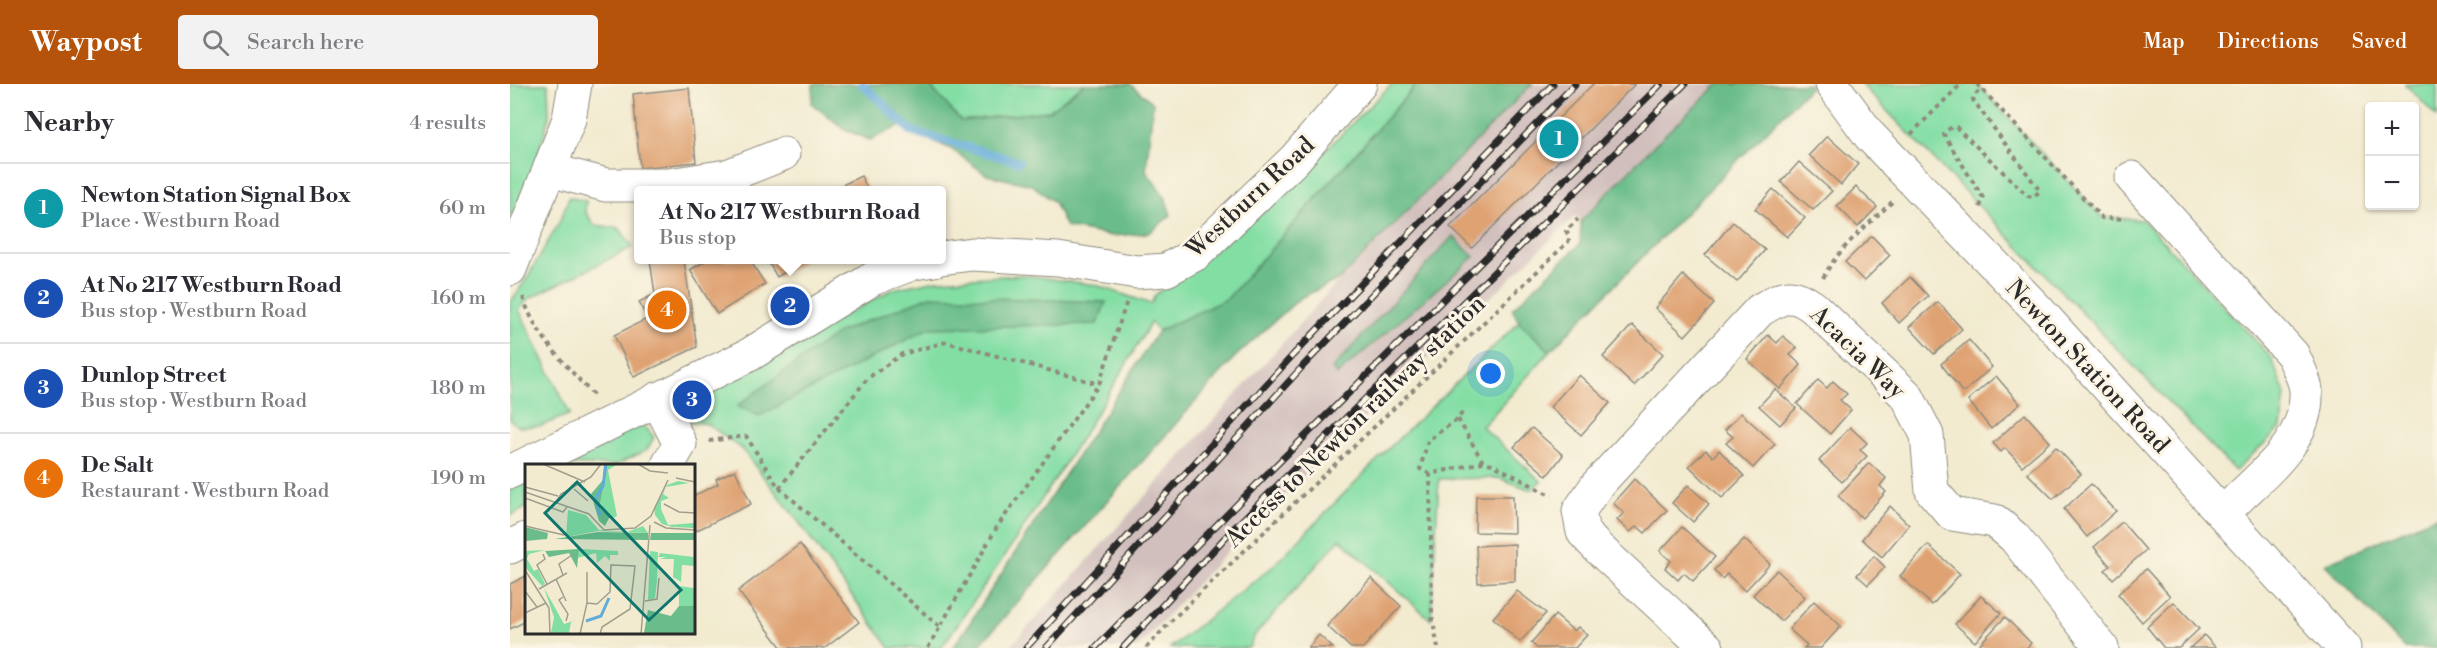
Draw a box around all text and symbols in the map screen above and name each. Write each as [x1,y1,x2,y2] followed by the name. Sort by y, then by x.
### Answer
[178,15,598,69] search box
[30,25,142,60] text: Waypost
[199,26,232,59] icon: search
[247,29,364,56] text: Search here
[2143,29,2185,55] text: Map
[2218,29,2319,55] text: Directions
[2352,29,2407,55] text: Saved
[2365,102,2419,210] map controls
[2365,102,2419,156] button: +
[24,107,114,139] text: Nearby
[409,111,486,136] text: 4 results
[1540,116,1578,162] pin: 1
[1179,130,1321,266] street label: Westburn Road
[2365,156,2419,210] button: −
[81,182,351,209] text: Newton Station Signal Box
[634,186,946,264] popup
[39,196,48,221] text: 1
[439,196,486,221] text: 60 m
[659,199,921,226] text: At No 217 Westburn Road
[81,209,280,234] text: Place · Westburn Road
[659,226,736,251] text: Bus stop
[81,272,342,299] text: At No 217 Westburn Road
[1999,274,2176,460] street label: Newton Station Road
[770,284,810,328] pin: 2
[37,286,50,311] text: 2
[431,286,486,311] text: 160 m
[648,288,686,332] pin: 4
[1219,289,1492,555] street label: Access to Newton railway station
[81,299,307,324] text: Bus stop · Westburn Road
[1803,299,1911,406] street label: Acacia Way
[1476,359,1505,388] your location
[81,362,226,389] text: Dunlop Street
[37,376,50,401] text: 3
[431,376,486,401] text: 180 m
[672,378,711,422] pin: 3
[81,389,307,414] text: Bus stop · Westburn Road
[81,452,153,479] text: De Salt
[525,464,694,633] inset map
[37,466,50,491] text: 4
[431,466,486,491] text: 190 m
[81,479,329,504] text: Restaurant · Westburn Road

